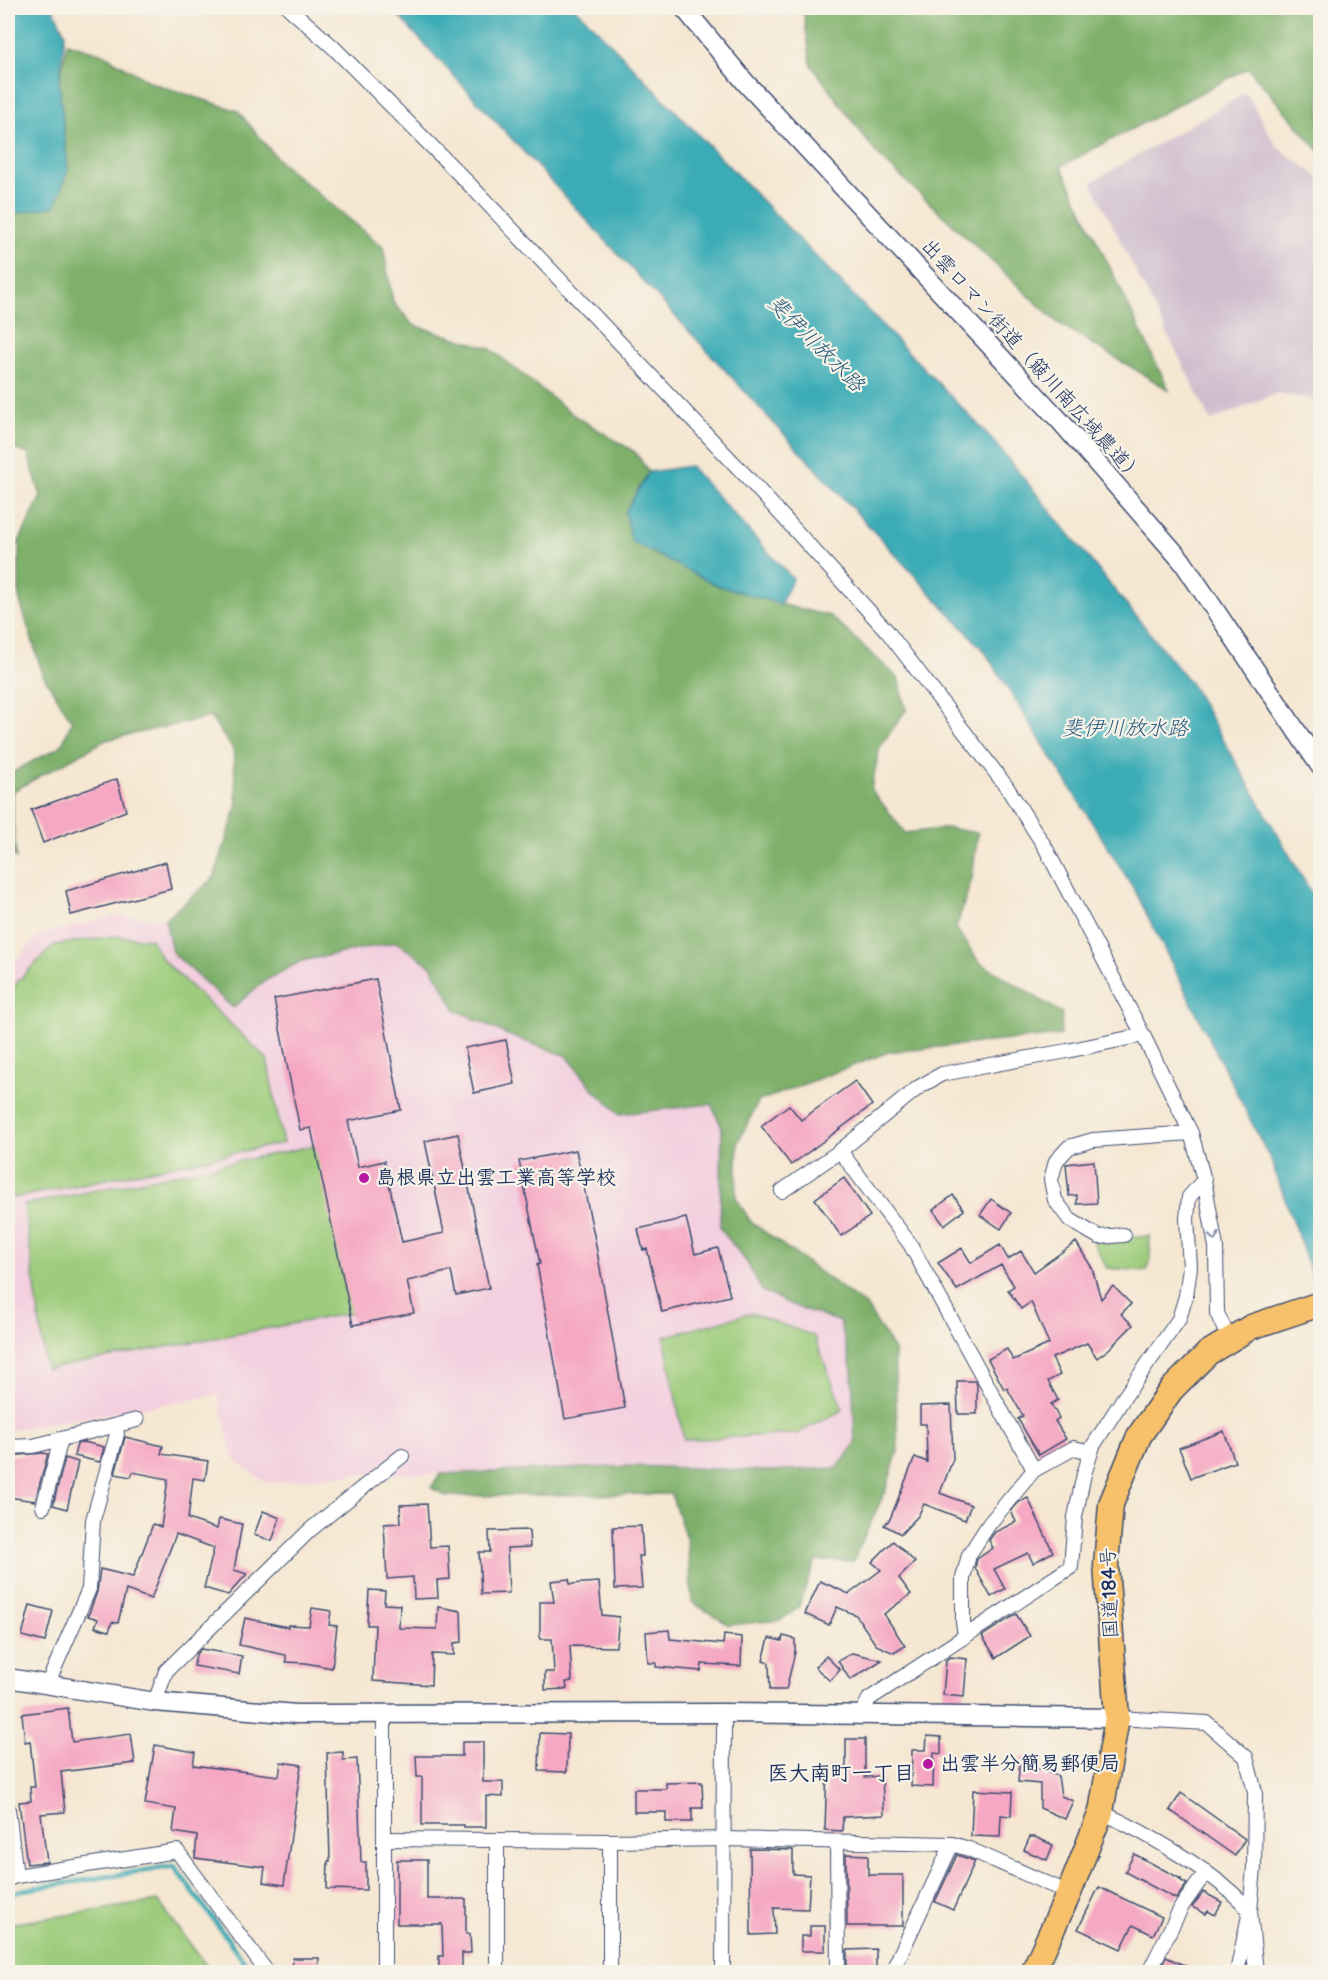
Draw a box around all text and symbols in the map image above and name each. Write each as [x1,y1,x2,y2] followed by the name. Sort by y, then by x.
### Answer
[916,234,1148,488] street label: 出雲ロマン街道（簸川南広域農道）
[763,291,870,398] water label: 斐伊川放水路
[1062,716,1189,741] water label: 斐伊川放水路
[376,1166,616,1190] place label: 島根県立出雲工業高等学校
[357,1171,371,1185] marker: 島根県立出雲工業高等学校
[1207,1232,1220,1242] one-way arrow
[1096,1547,1124,1639] street label: 国道184号
[940,1752,1120,1776] place label: 出雲半分簡易郵便局
[921,1757,935,1771] marker: 出雲半分簡易郵便局
[768,1761,915,1786] district label: 医大南町一丁目

